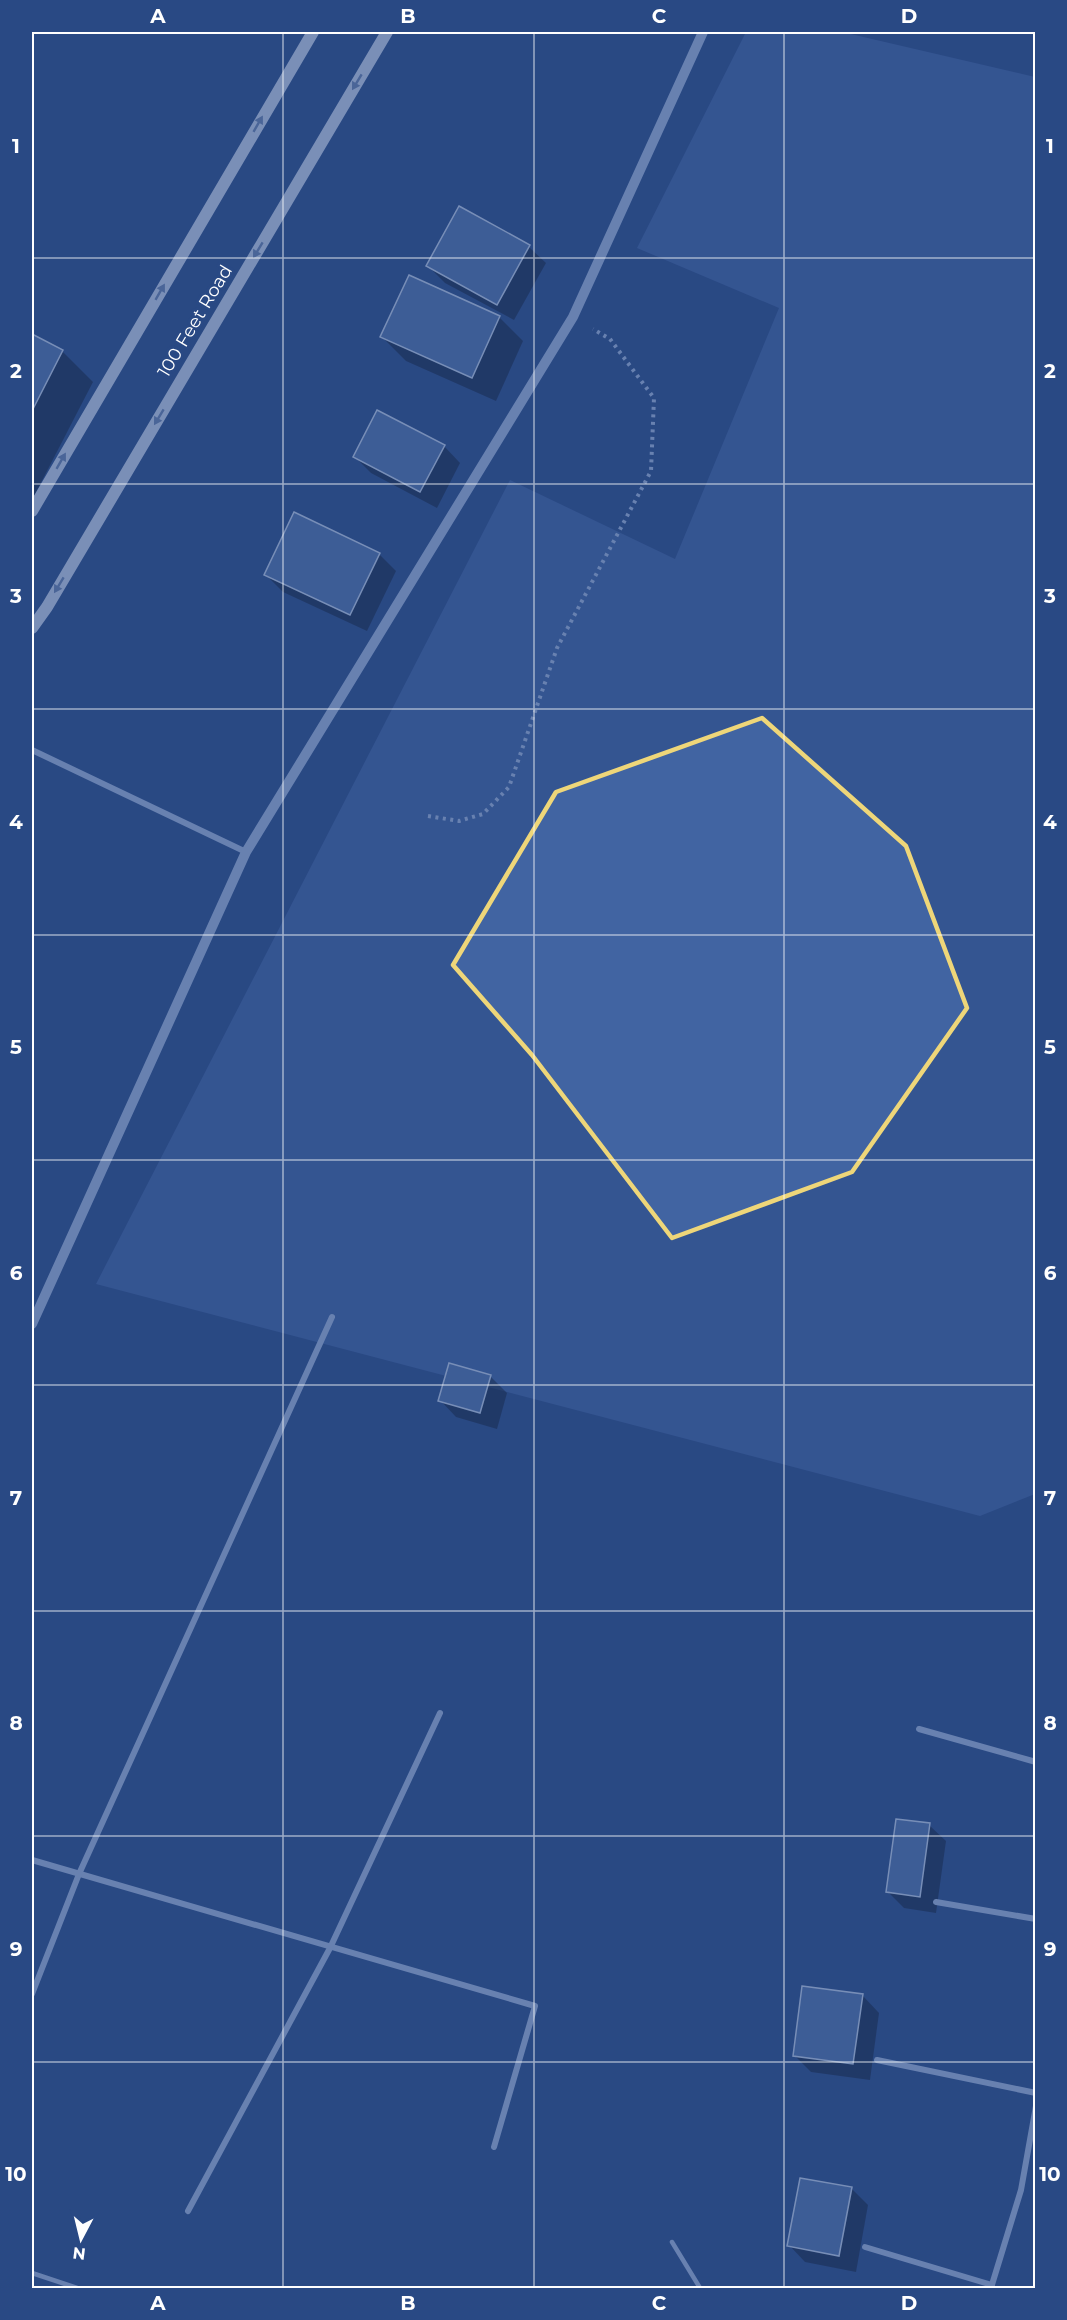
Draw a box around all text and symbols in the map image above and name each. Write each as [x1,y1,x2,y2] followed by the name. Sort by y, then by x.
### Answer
[149,4,166,28] text: A
[400,4,416,28] text: B
[652,4,667,28] text: C
[901,4,917,28] text: D
[352,74,362,91] one-way arrow
[253,116,264,132] one-way arrow
[12,134,20,158] text: 1
[1046,134,1054,158] text: 1
[252,242,263,258] one-way arrow
[153,261,237,381] street label: 100 Feet Road
[154,284,164,301] one-way arrow
[10,359,22,383] text: 2
[1044,359,1056,383] text: 2
[154,409,164,426] one-way arrow
[56,452,66,469] one-way arrow
[54,577,65,593] one-way arrow
[9,584,22,608] text: 3
[1043,584,1056,608] text: 3
[9,810,23,834] text: 4
[1043,810,1057,834] text: 4
[10,1035,22,1059] text: 5
[1044,1035,1056,1059] text: 5
[10,1261,23,1285] text: 6
[1044,1261,1057,1285] text: 6
[10,1486,22,1510] text: 7
[1044,1486,1056,1510] text: 7
[9,1711,23,1735] text: 8
[1043,1711,1057,1735] text: 8
[10,1937,22,1961] text: 9
[1044,1937,1056,1961] text: 9
[5,2162,27,2186] text: 10
[1039,2162,1061,2186] text: 10
[51,2209,111,2269] north arrow
[72,2243,87,2264] text: N
[149,2291,166,2315] text: A
[400,2291,416,2315] text: B
[652,2291,667,2315] text: C
[901,2291,917,2315] text: D

